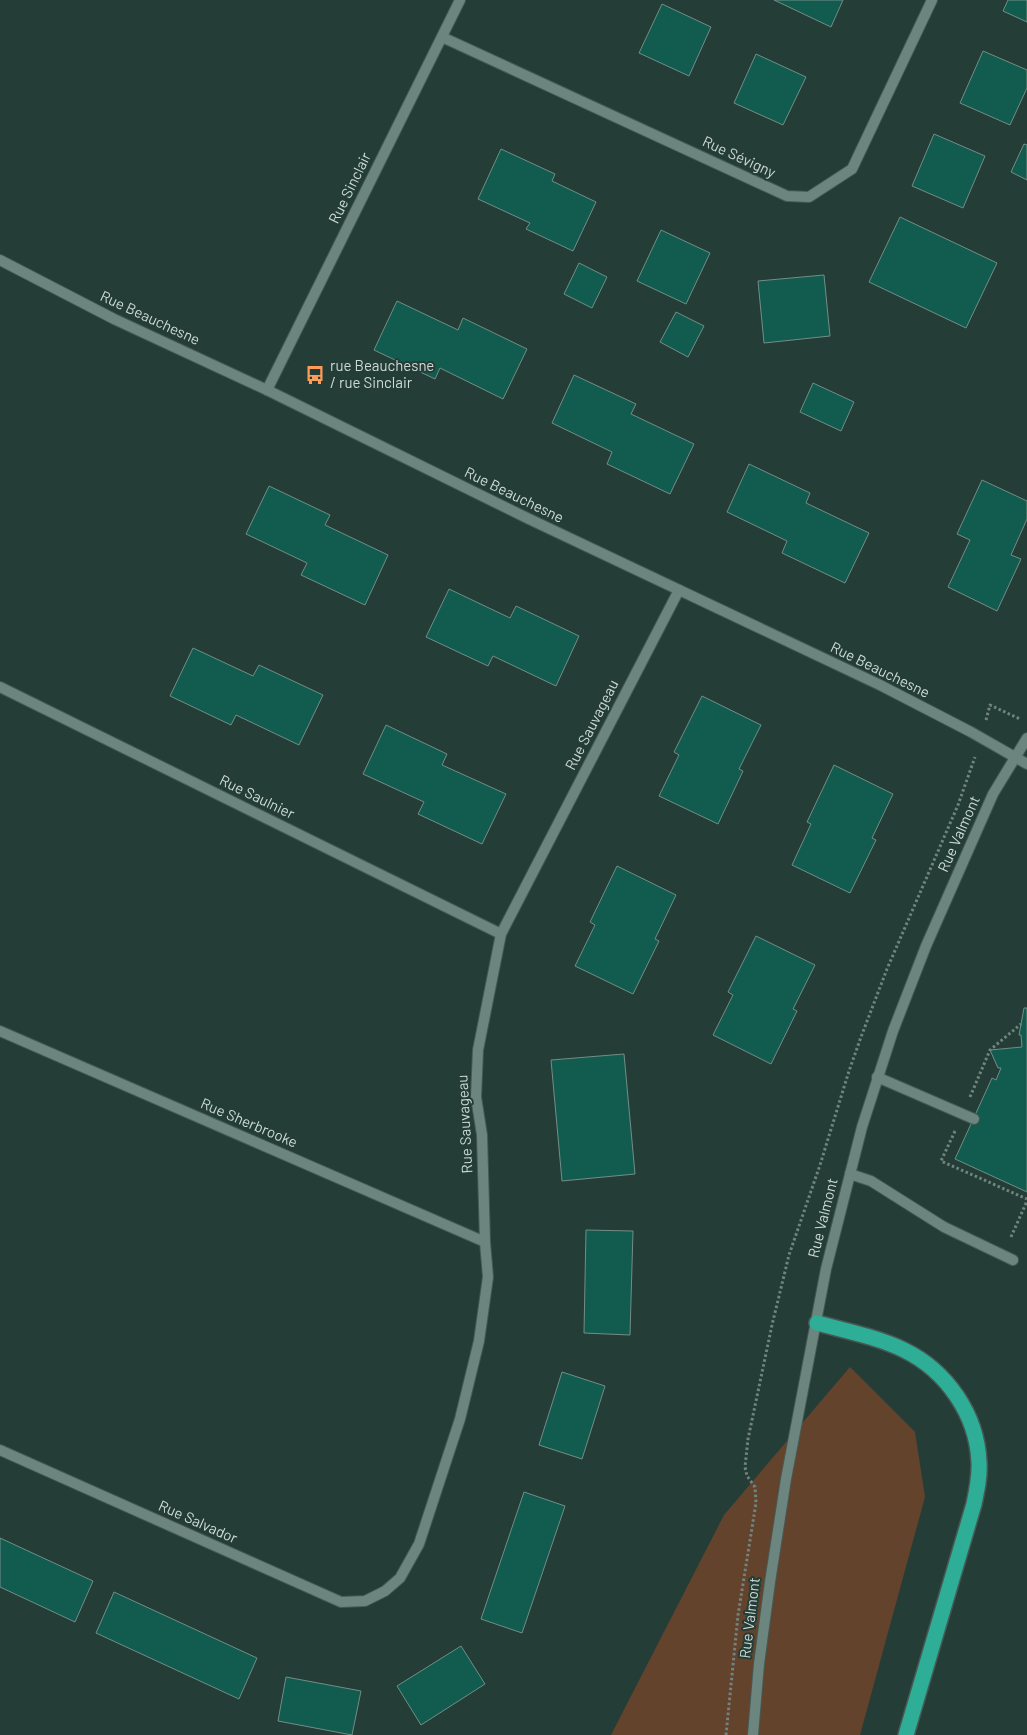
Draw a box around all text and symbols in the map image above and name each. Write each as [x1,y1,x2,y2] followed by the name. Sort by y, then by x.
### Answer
[700,131,779,181] street label: Rue Sévigny
[324,149,374,226] street label: Rue Sinclair
[98,286,203,348] street label: Rue Beauchesne
[330,356,434,391] place label: rue Beauchesne / rue Sinclair
[304,364,326,386] bus stop icon: rue Beauchesne / rue Sinclair
[462,462,567,526] street label: Rue Beauchesne
[828,637,933,701] street label: Rue Beauchesne
[561,676,622,773] street label: Rue Sauvageau
[217,770,298,822] street label: Rue Saulnier
[933,793,983,874] street label: Rue Valmont
[452,1074,476,1174] street label: Rue Sauvageau
[198,1094,301,1151] street label: Rue Sherbrooke
[803,1176,841,1259] street label: Rue Valmont
[156,1496,241,1547] street label: Rue Salvador
[735,1576,763,1659] street label: Rue Valmont

